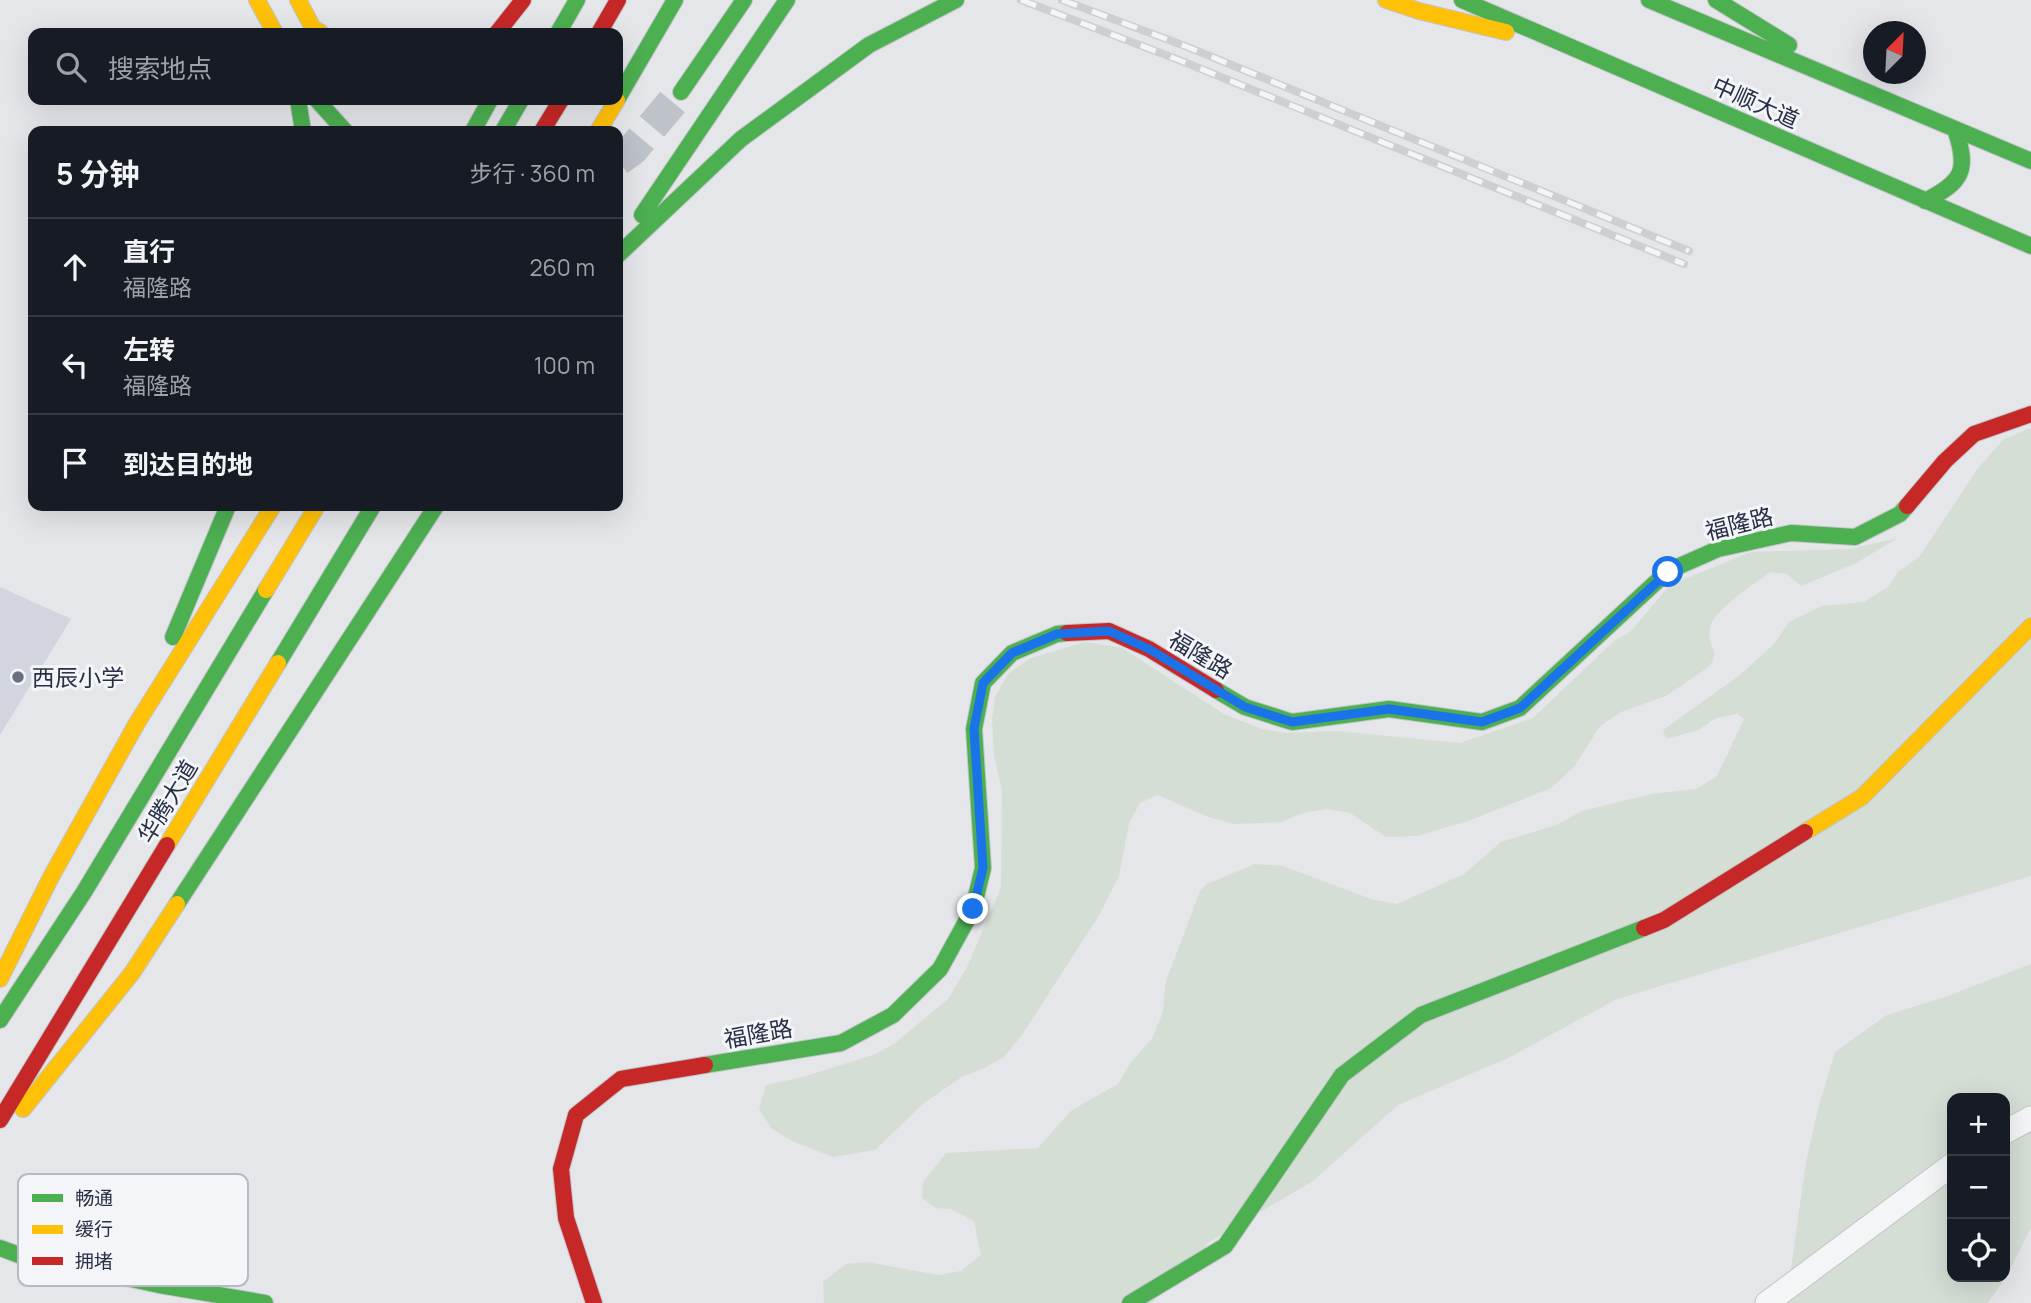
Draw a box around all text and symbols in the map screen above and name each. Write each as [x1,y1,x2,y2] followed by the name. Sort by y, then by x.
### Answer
[1863,21,1926,84] north arrow
[28,28,623,105] search box
[52,48,90,86] icon: search
[108,50,212,86] text: 搜索地点
[1707,69,1805,135] street label: 中顺大道
[56,153,140,194] text: 5 分钟
[469,157,595,189] text: 步行 · 360 m
[123,233,175,269] text: 直行
[56,248,94,286] icon: ahead
[529,251,595,283] text: 260 m
[123,271,192,303] text: 福隆路
[123,331,175,367] text: 左转
[56,346,94,384] icon: left
[534,349,595,381] text: 100 m
[123,369,192,401] text: 福隆路
[56,444,94,482] icon: arrive
[123,446,253,482] text: 到达目的地
[1702,499,1776,547] street label: 福隆路
[1652,556,1683,587] route start
[1163,623,1239,685] street label: 福隆路
[32,661,124,693] place label: 西辰小学
[10,669,26,685] marker: 西辰小学
[130,753,204,849] street label: 华腾大道
[957,893,988,924] route end
[721,1011,795,1055] street label: 福隆路
[1947,1093,2010,1282] map controls
[1947,1093,2010,1156] button: +
[1947,1156,2010,1219] button: −
[18,1174,248,1286] legend
[75,1185,113,1211] text: 畅通
[75,1216,113,1242] text: 缓行
[1947,1219,2010,1282] button: locate
[75,1248,113,1274] text: 拥堵

